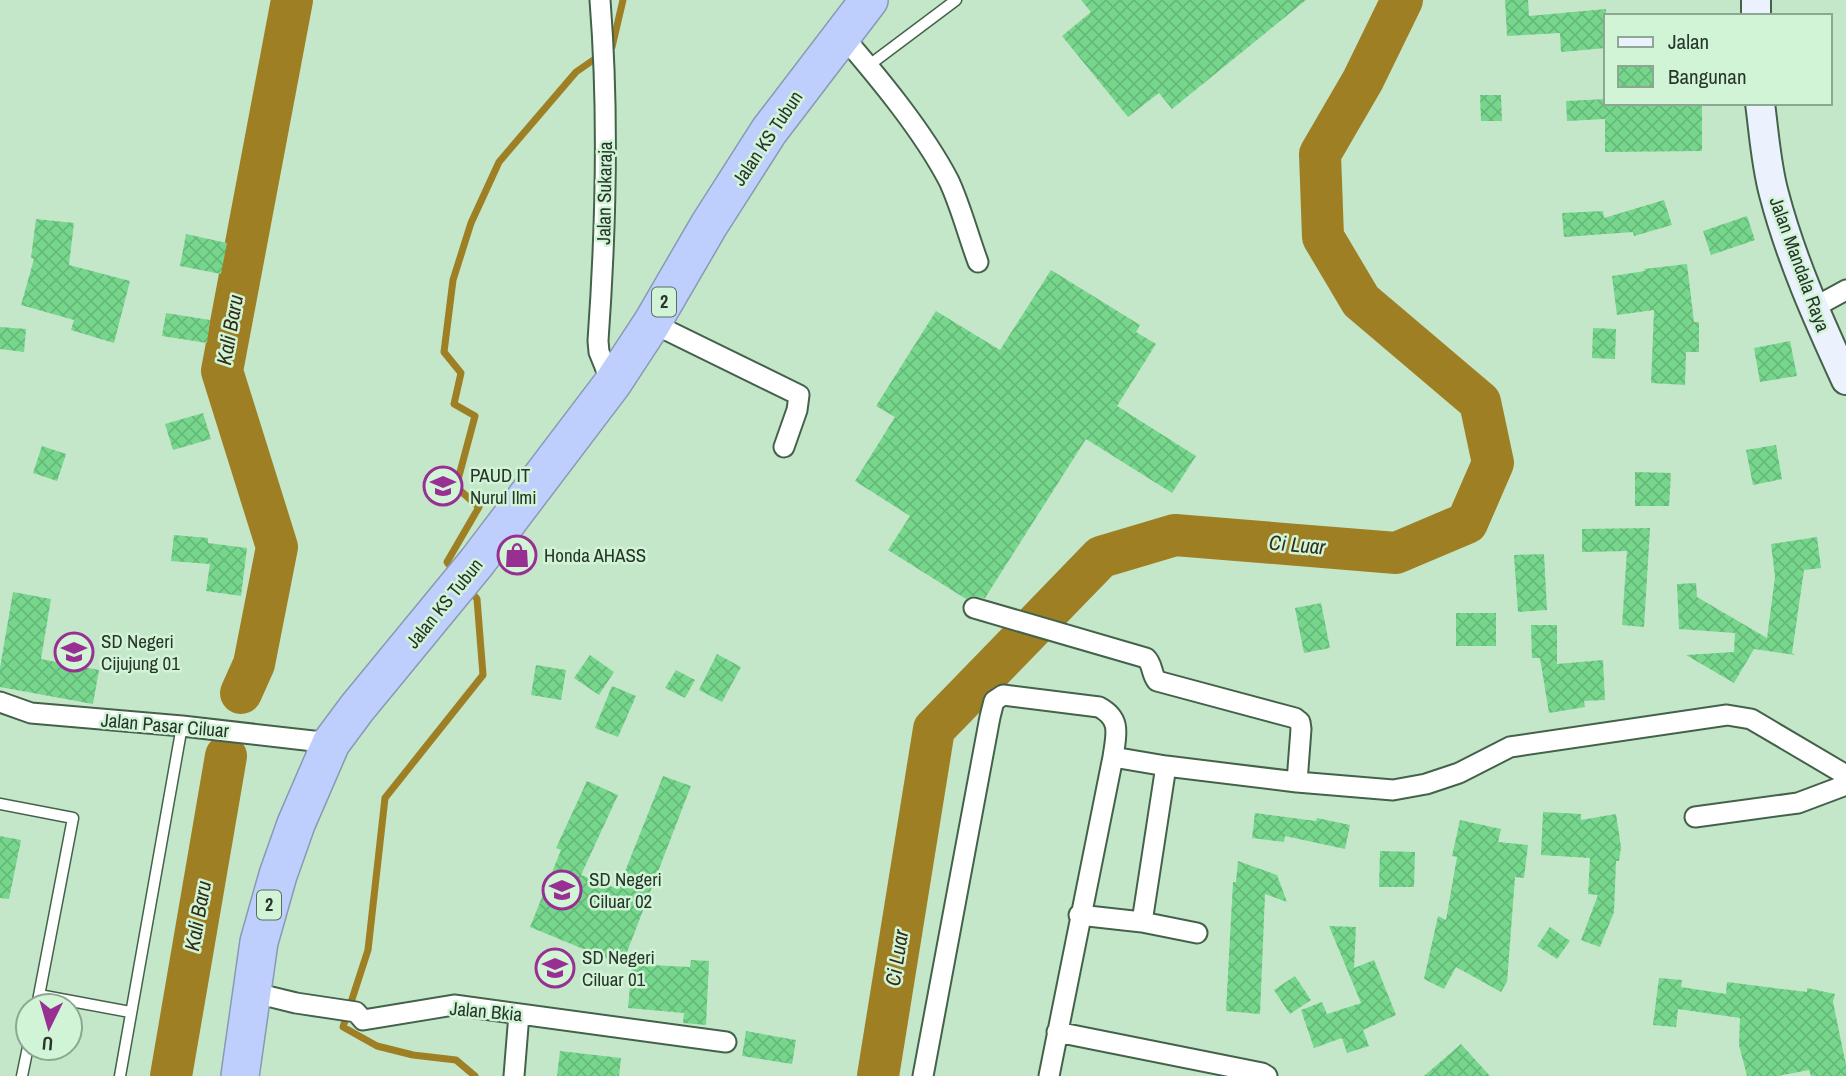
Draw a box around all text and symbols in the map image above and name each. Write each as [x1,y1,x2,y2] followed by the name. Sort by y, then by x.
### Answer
[1604,14,1832,105] legend
[1668,27,1709,56] text: Jalan
[1668,62,1747,91] text: Bangunan
[726,85,808,191] street label: Jalan KS Tubun
[590,141,618,245] street label: Jalan Sukaraja
[1763,193,1837,335] street label: Jalan Mandala Raya
[652,288,676,316] road number: 2
[209,292,250,367] water label: Kali Baru
[470,462,537,510] place label: PAUD IT Nurul Ilmi
[422,465,464,507] school or university icon: PAUD IT Nurul Ilmi
[1268,528,1328,562] water label: Ci Luar
[496,534,538,576] shop icon: Honda AHASS
[544,542,646,568] place label: Honda AHASS
[400,552,488,654] street label: Jalan KS Tubun
[101,628,180,676] place label: SD Negeri Cijujung 01
[53,631,95,673] school or university icon: SD Negeri Cijujung 01
[100,706,231,744] street label: Jalan Pasar Ciluar
[589,866,662,914] place label: SD Negeri Ciluar 02
[541,869,583,911] school or university icon: SD Negeri Ciluar 02
[177,878,218,953] water label: Kali Baru
[257,890,281,920] road number: 2
[878,927,915,988] water label: Ci Luar
[582,944,655,992] place label: SD Negeri Ciluar 01
[534,947,576,989] school or university icon: SD Negeri Ciluar 01
[14,992,84,1062] north arrow
[449,995,524,1027] street label: Jalan Bkia
[41,1030,54,1057] text: U

